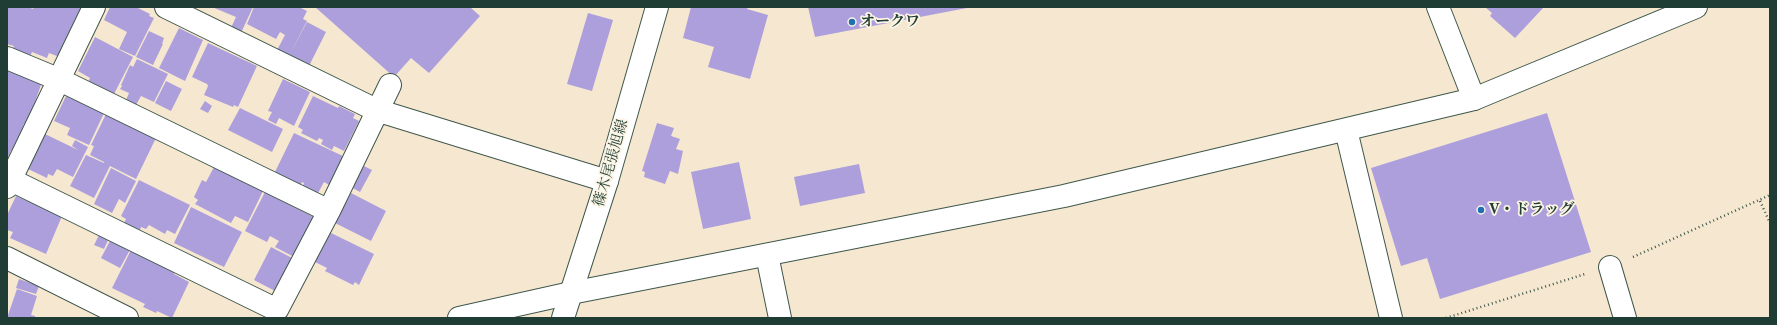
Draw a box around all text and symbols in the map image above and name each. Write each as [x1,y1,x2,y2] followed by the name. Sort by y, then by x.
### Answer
[860,13,920,31] place label: オークワ
[847,17,857,27] marker: オークワ
[590,117,632,209] street label: 篠木尾張旭線
[1489,201,1575,219] place label: V・ドラッグ
[1476,205,1486,215] marker: V・ドラッグ

